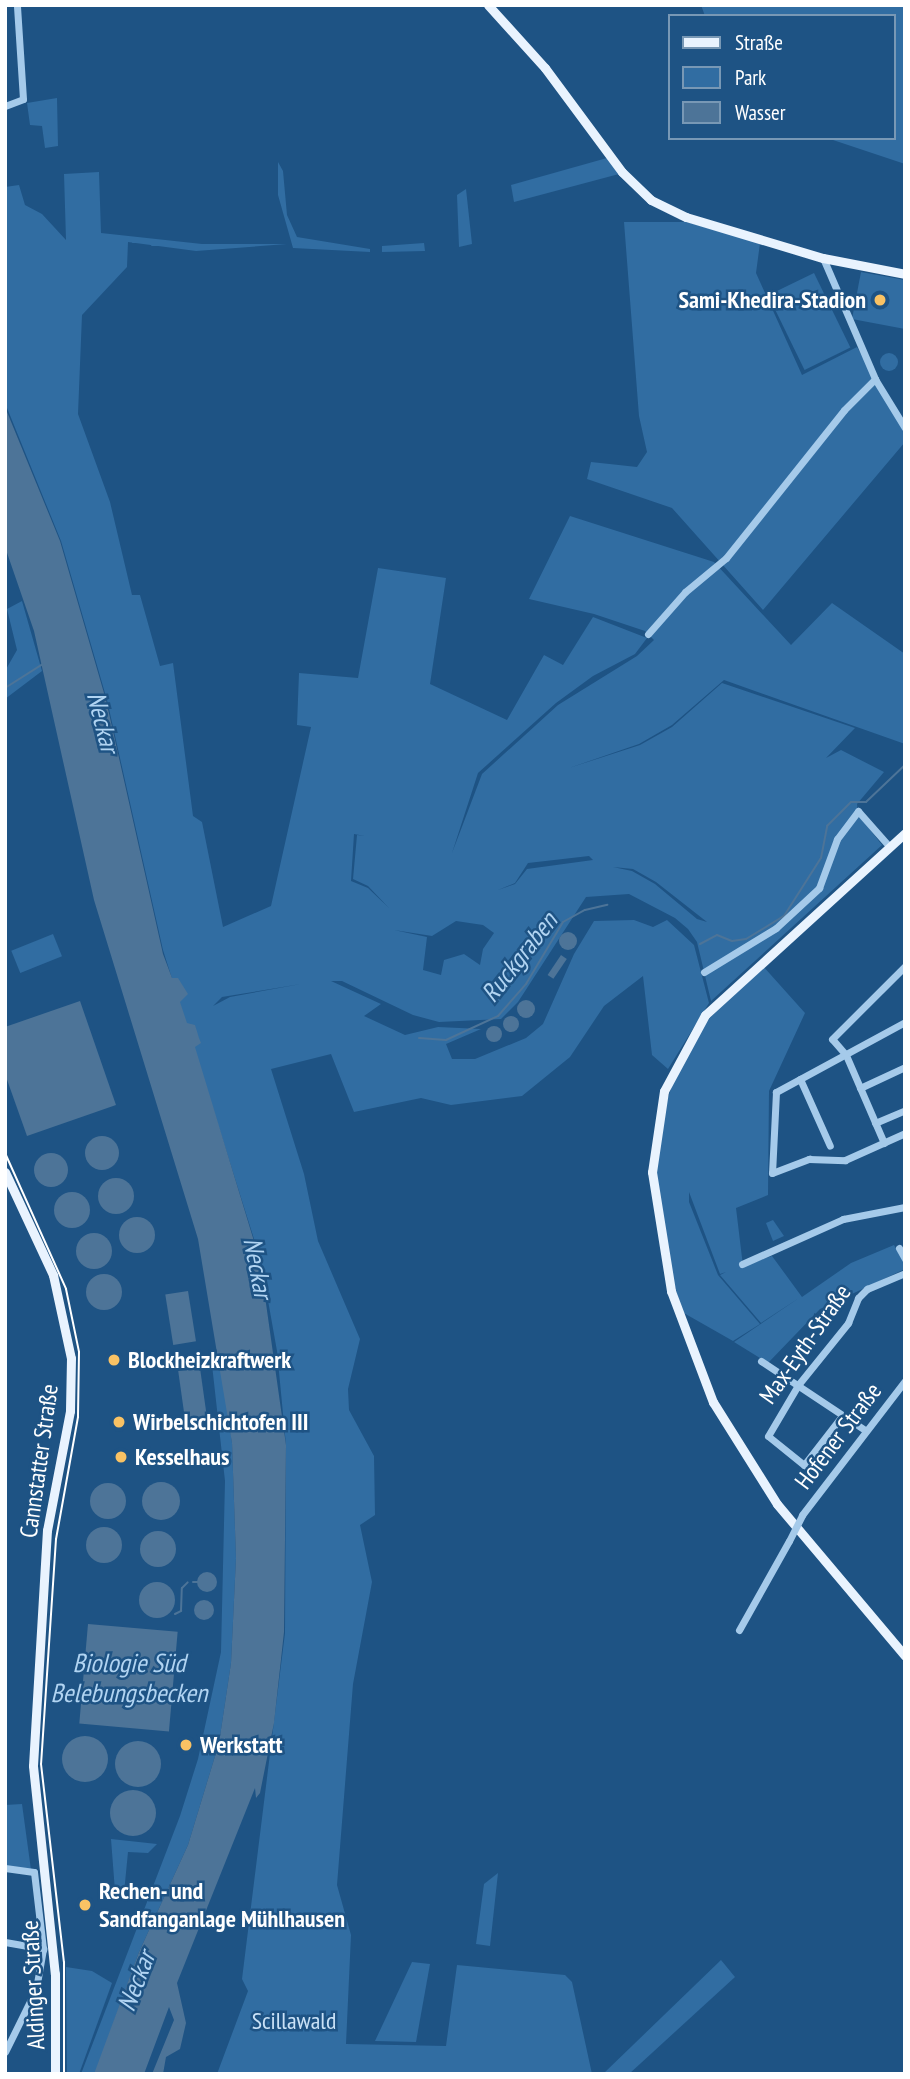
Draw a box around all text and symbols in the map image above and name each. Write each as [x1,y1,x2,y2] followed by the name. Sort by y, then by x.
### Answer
[668,14,896,140] legend
[735,29,783,56] text: Straße
[735,64,766,91] text: Park
[735,99,785,126] text: Wasser
[678,286,866,314] place label: Sami-Khedira-Stadion
[872,292,888,308] marker: Sami-Khedira-Stadion
[80,688,126,756] water label: Neckar
[474,906,564,1008] water label: Ruckgraben
[237,1235,279,1301] water label: Neckar
[753,1279,857,1409] street label: Max-Eyth-Straße
[128,1346,291,1374] place label: Blockheizkraftwerk
[106,1352,122,1368] marker: Blockheizkraftwerk
[789,1377,887,1495] street label: Hofener Straße
[14,1382,64,1540] street label: Cannstatter Straße
[133,1408,308,1436] place label: Wirbelschichtofen III
[111,1414,127,1430] marker: Wirbelschichtofen III
[135,1443,229,1471] place label: Kesselhaus
[113,1449,129,1465] marker: Kesselhaus
[51,1647,207,1708] water label: Biologie Süd Belebungsbecken
[200,1731,282,1759] place label: Werkstatt
[178,1737,194,1753] marker: Werkstatt
[99,1877,345,1933] place label: Rechen- und Sandfanganlage Mühlhausen
[77,1897,93,1913] marker: Rechen- und Sandfanganlage Mühlhausen
[15,1919,51,2051] street label: Aldinger Straße
[110,1947,162,2015] water label: Neckar
[252,2007,336,2035] park label: Scillawald

